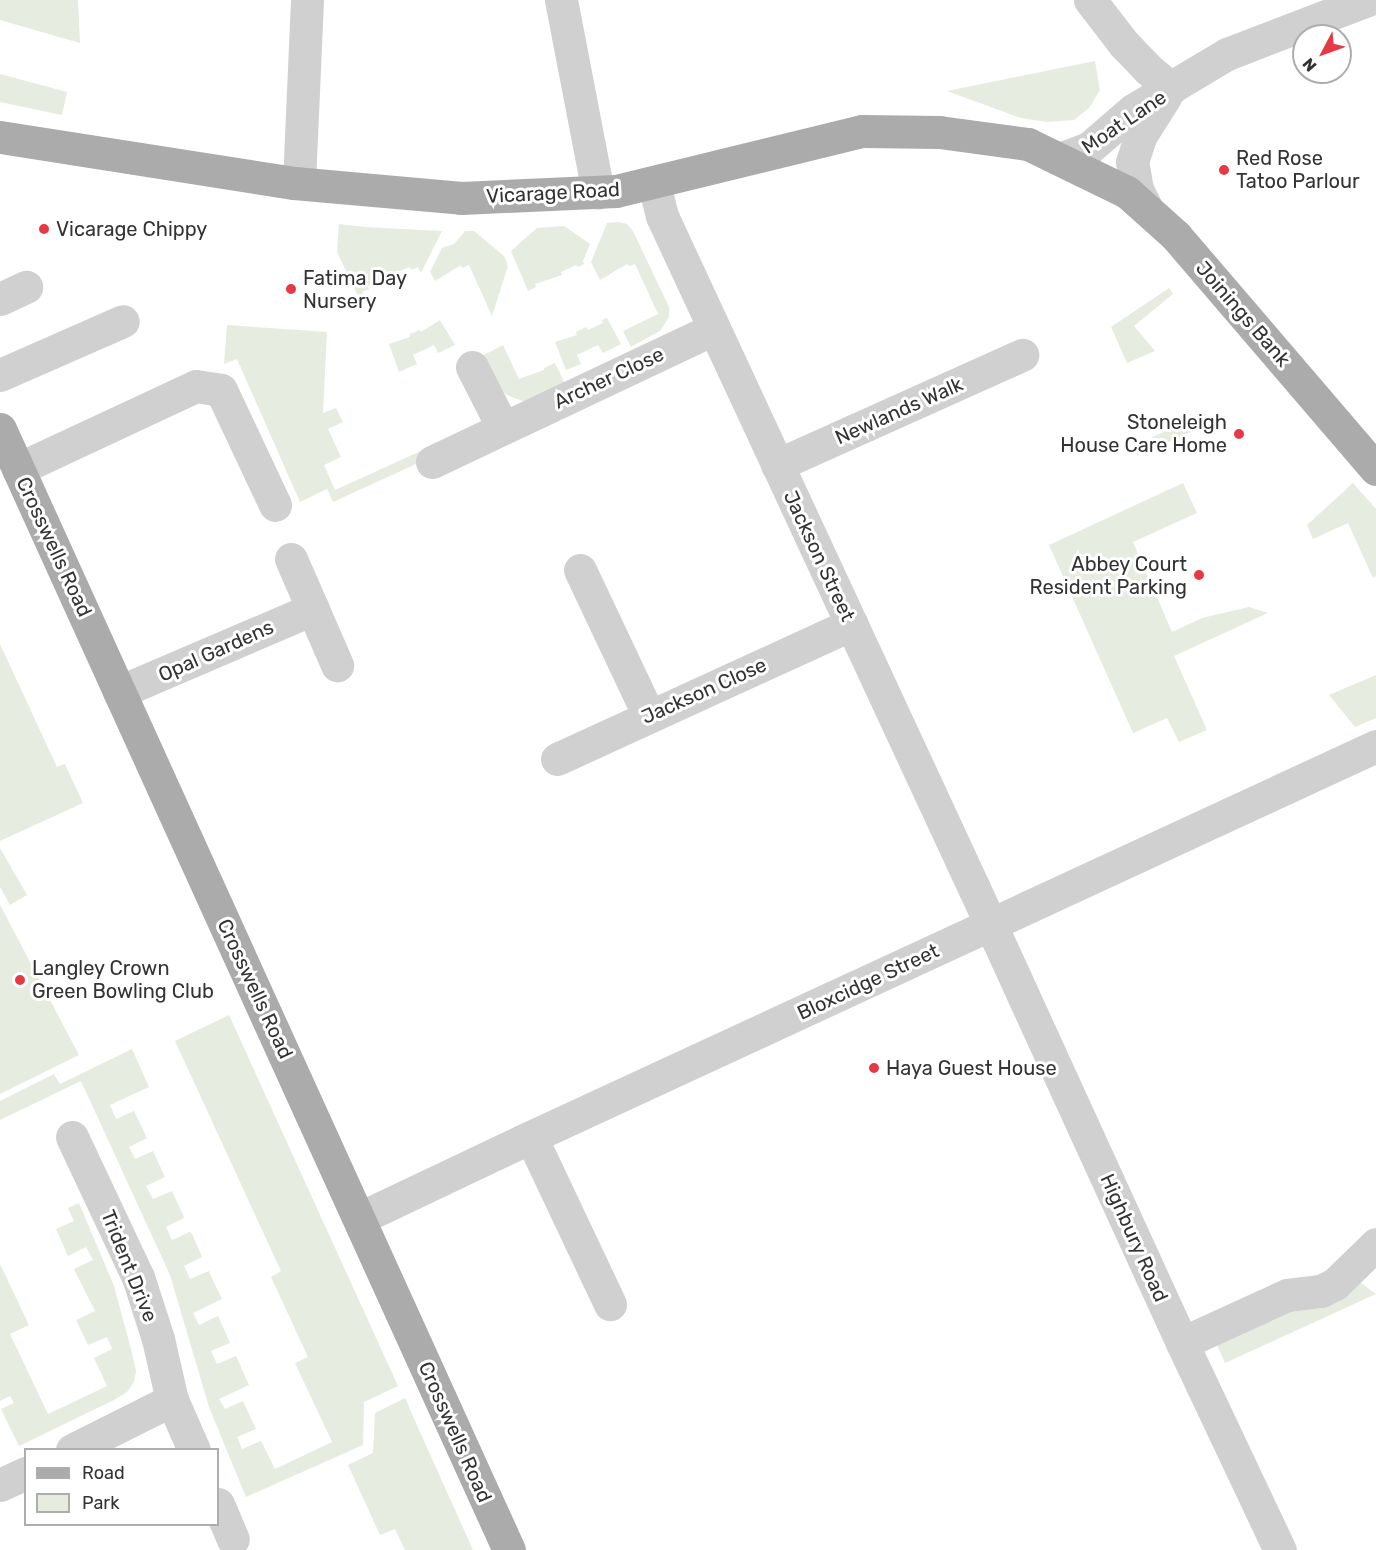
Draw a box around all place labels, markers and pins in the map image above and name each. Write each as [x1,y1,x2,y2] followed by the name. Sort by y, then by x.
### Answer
[1236,146,1360,193] place label: Red Rose Tatoo Parlour
[1217,163,1231,177] marker: Red Rose Tatoo Parlour
[56,217,207,241] place label: Vicarage Chippy
[37,222,51,236] marker: Vicarage Chippy
[303,266,407,313] place label: Fatima Day Nursery
[284,282,298,296] marker: Fatima Day Nursery
[1060,410,1227,457] place label: Stoneleigh House Care Home
[1232,427,1246,441] marker: Stoneleigh House Care Home
[1029,552,1187,599] place label: Abbey Court Resident Parking
[1192,568,1206,582] marker: Abbey Court Resident Parking
[32,957,214,1004] place label: Langley Crown Green Bowling Club
[13,973,27,987] marker: Langley Crown Green Bowling Club
[886,1056,1057,1080] place label: Haya Guest House
[867,1061,881,1075] marker: Haya Guest House

